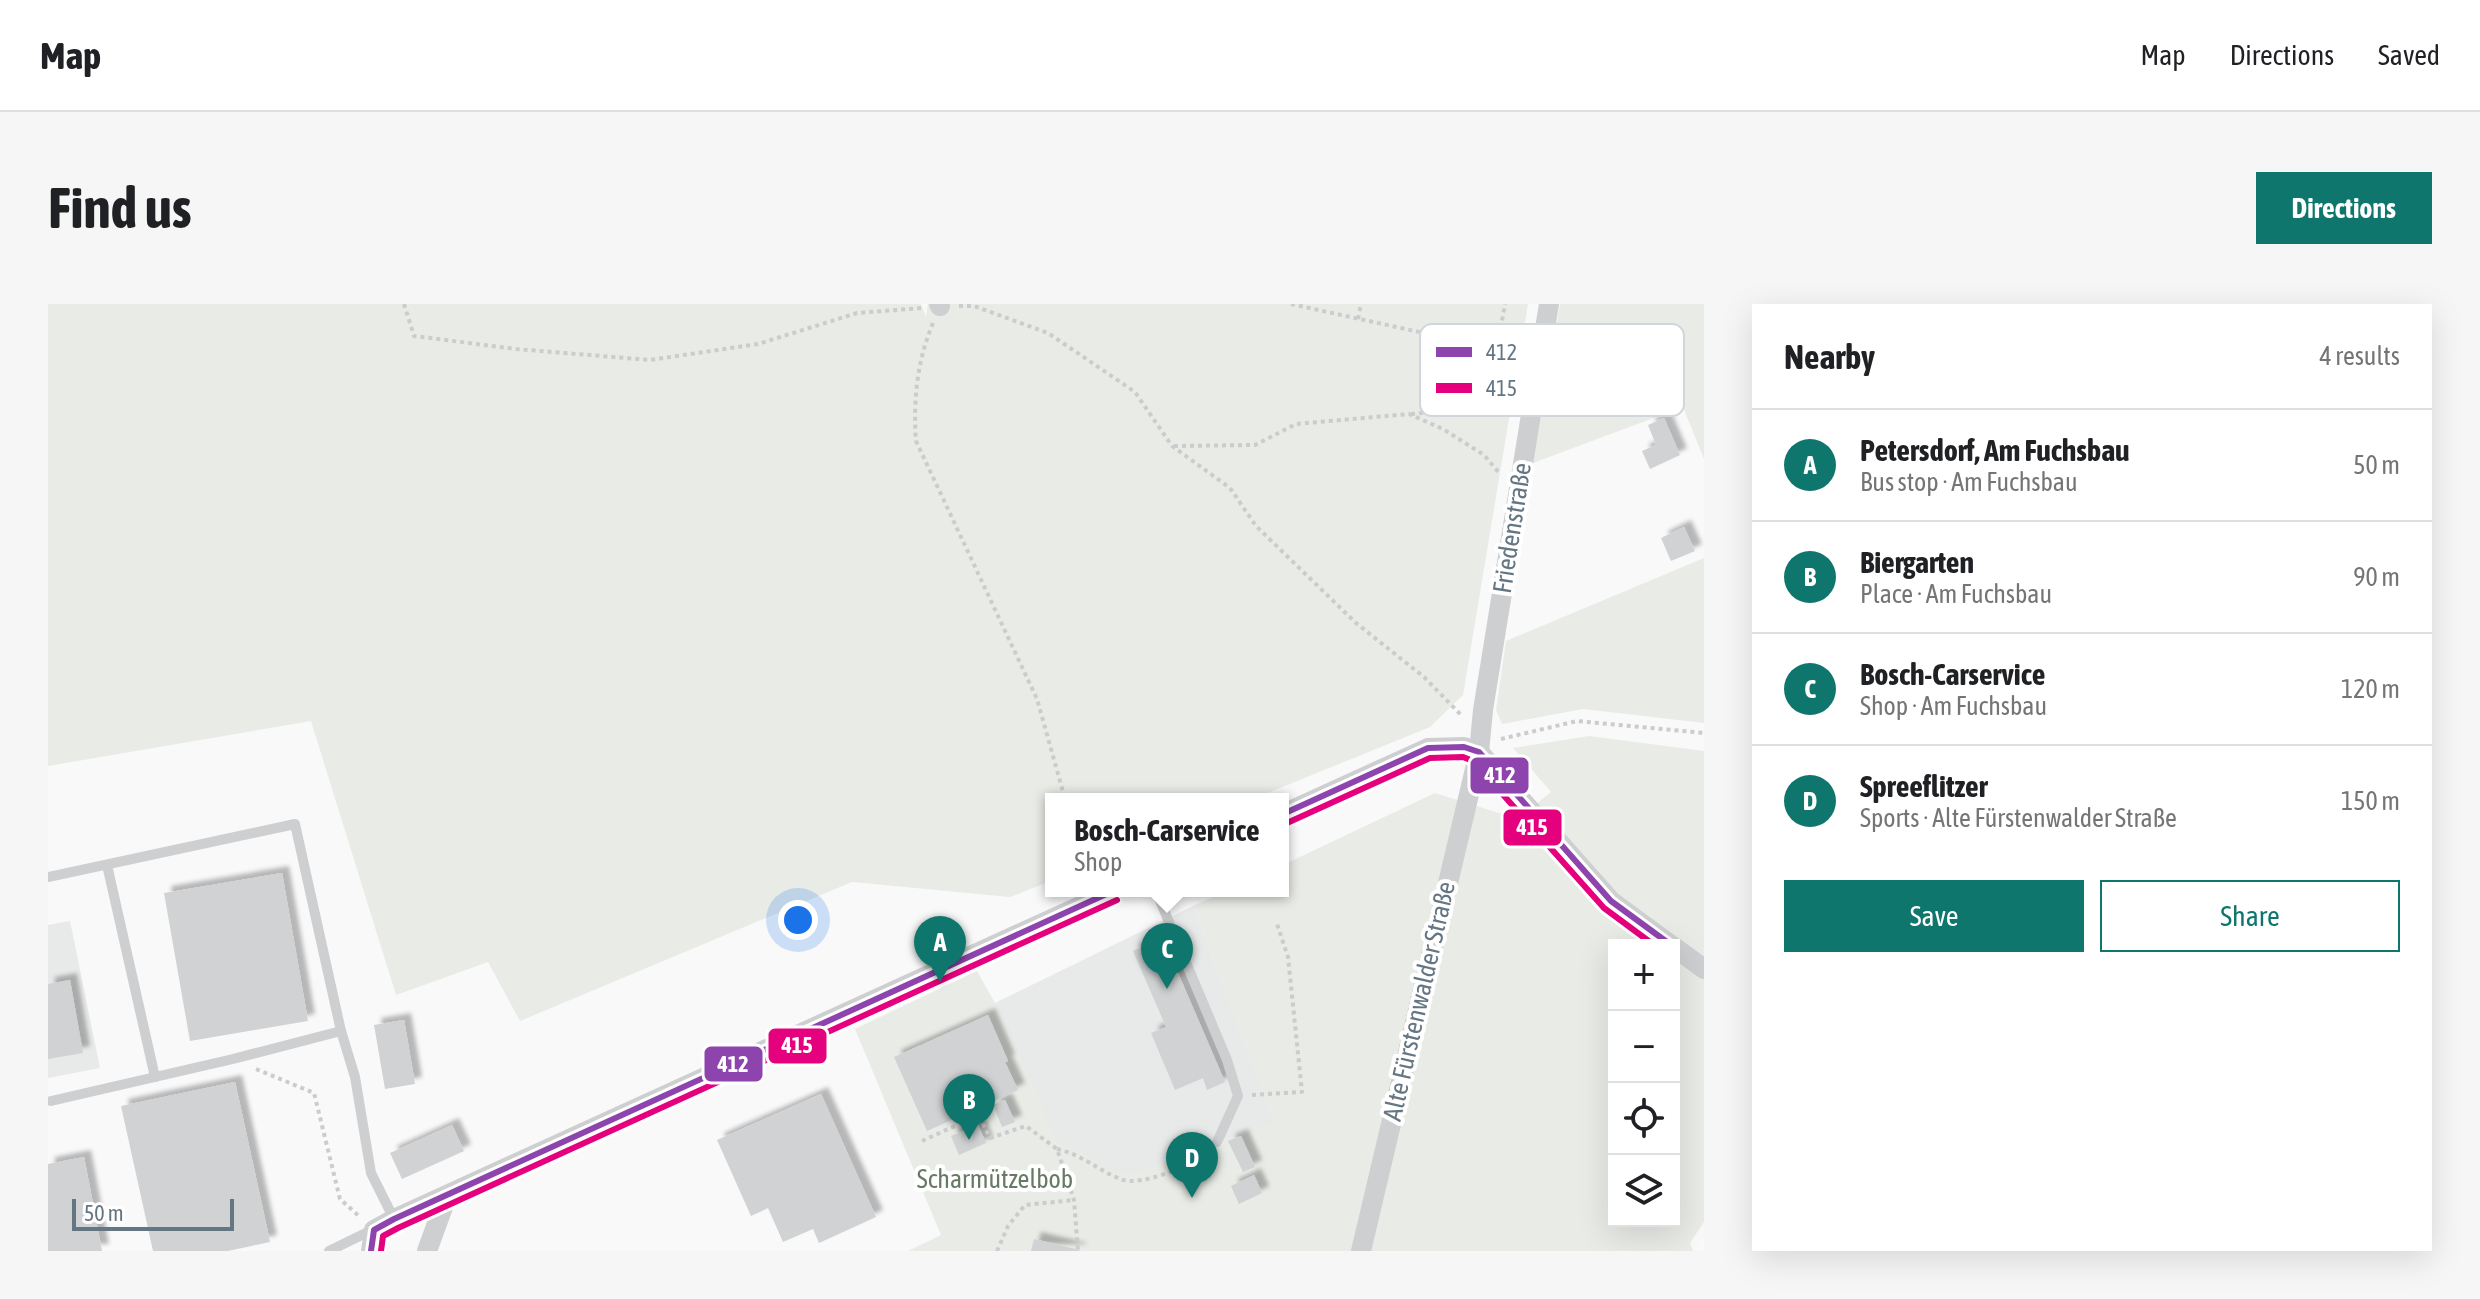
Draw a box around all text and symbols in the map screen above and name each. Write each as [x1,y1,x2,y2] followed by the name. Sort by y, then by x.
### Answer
[40,34,101,77] text: Map
[2141,39,2186,71] text: Map
[2230,39,2334,71] text: Directions
[2378,39,2440,71] text: Saved
[2256,172,2432,244] button: Directions
[48,176,192,240] text: Find us
[1420,324,1684,416] legend
[1784,337,1875,376] text: Nearby
[1486,339,1517,365] text: 412
[2319,341,2400,371] text: 4 results
[1486,375,1517,401] text: 415
[1860,433,2130,467] text: Petersdorf, Am Fuchsbau
[1804,450,1816,480] text: A
[2353,450,2400,480] text: 50 m
[1487,460,1537,596] street label: Friedenstraße
[1860,467,2077,497] text: Bus stop · Am Fuchsbau
[1860,545,1974,579] text: Biergarten
[1804,562,1816,592] text: B
[2353,562,2400,592] text: 90 m
[1860,579,2052,609] text: Place · Am Fuchsbau
[1860,657,2045,691] text: Bosch-Carservice
[1804,674,1816,704] text: C
[2341,674,2400,704] text: 120 m
[1860,691,2047,721] text: Shop · Am Fuchsbau
[1469,756,1530,795] line badge: 412
[1483,762,1516,788] text: 412
[1860,769,1988,803] text: Spreeflitzer
[1803,786,1817,816] text: D
[2341,786,2400,816] text: 150 m
[1045,793,1289,897] popup
[1860,803,2177,833] text: Sports · Alte Fürstenwalder Straße
[1502,808,1563,847] line badge: 415
[1074,813,1260,847] text: Bosch-Carservice
[1515,814,1548,840] text: 415
[1074,847,1122,877] text: Shop
[1377,879,1461,1123] street label: Alte Fürstenwalder Straße
[1784,880,2084,952] button: Save
[2100,880,2400,952] button: Share
[778,900,818,940] your location
[914,916,966,982] pin: A
[1141,923,1193,989] pin: C
[1608,939,1680,1227] map controls
[1608,939,1680,1011] button: +
[1608,1011,1680,1083] button: −
[767,1027,828,1065] line badge: 415
[780,1032,813,1058] text: 415
[703,1045,764,1083] line badge: 412
[716,1051,749,1077] text: 412
[943,1074,995,1140] pin: B
[1608,1083,1680,1155] button: locate
[1166,1132,1218,1198] pin: D
[1608,1155,1680,1227] button: layers
[917,1164,1073,1194] park label: Scharmützelbob
[72,1195,234,1231] scale bar
[84,1200,124,1226] text: 50 m

